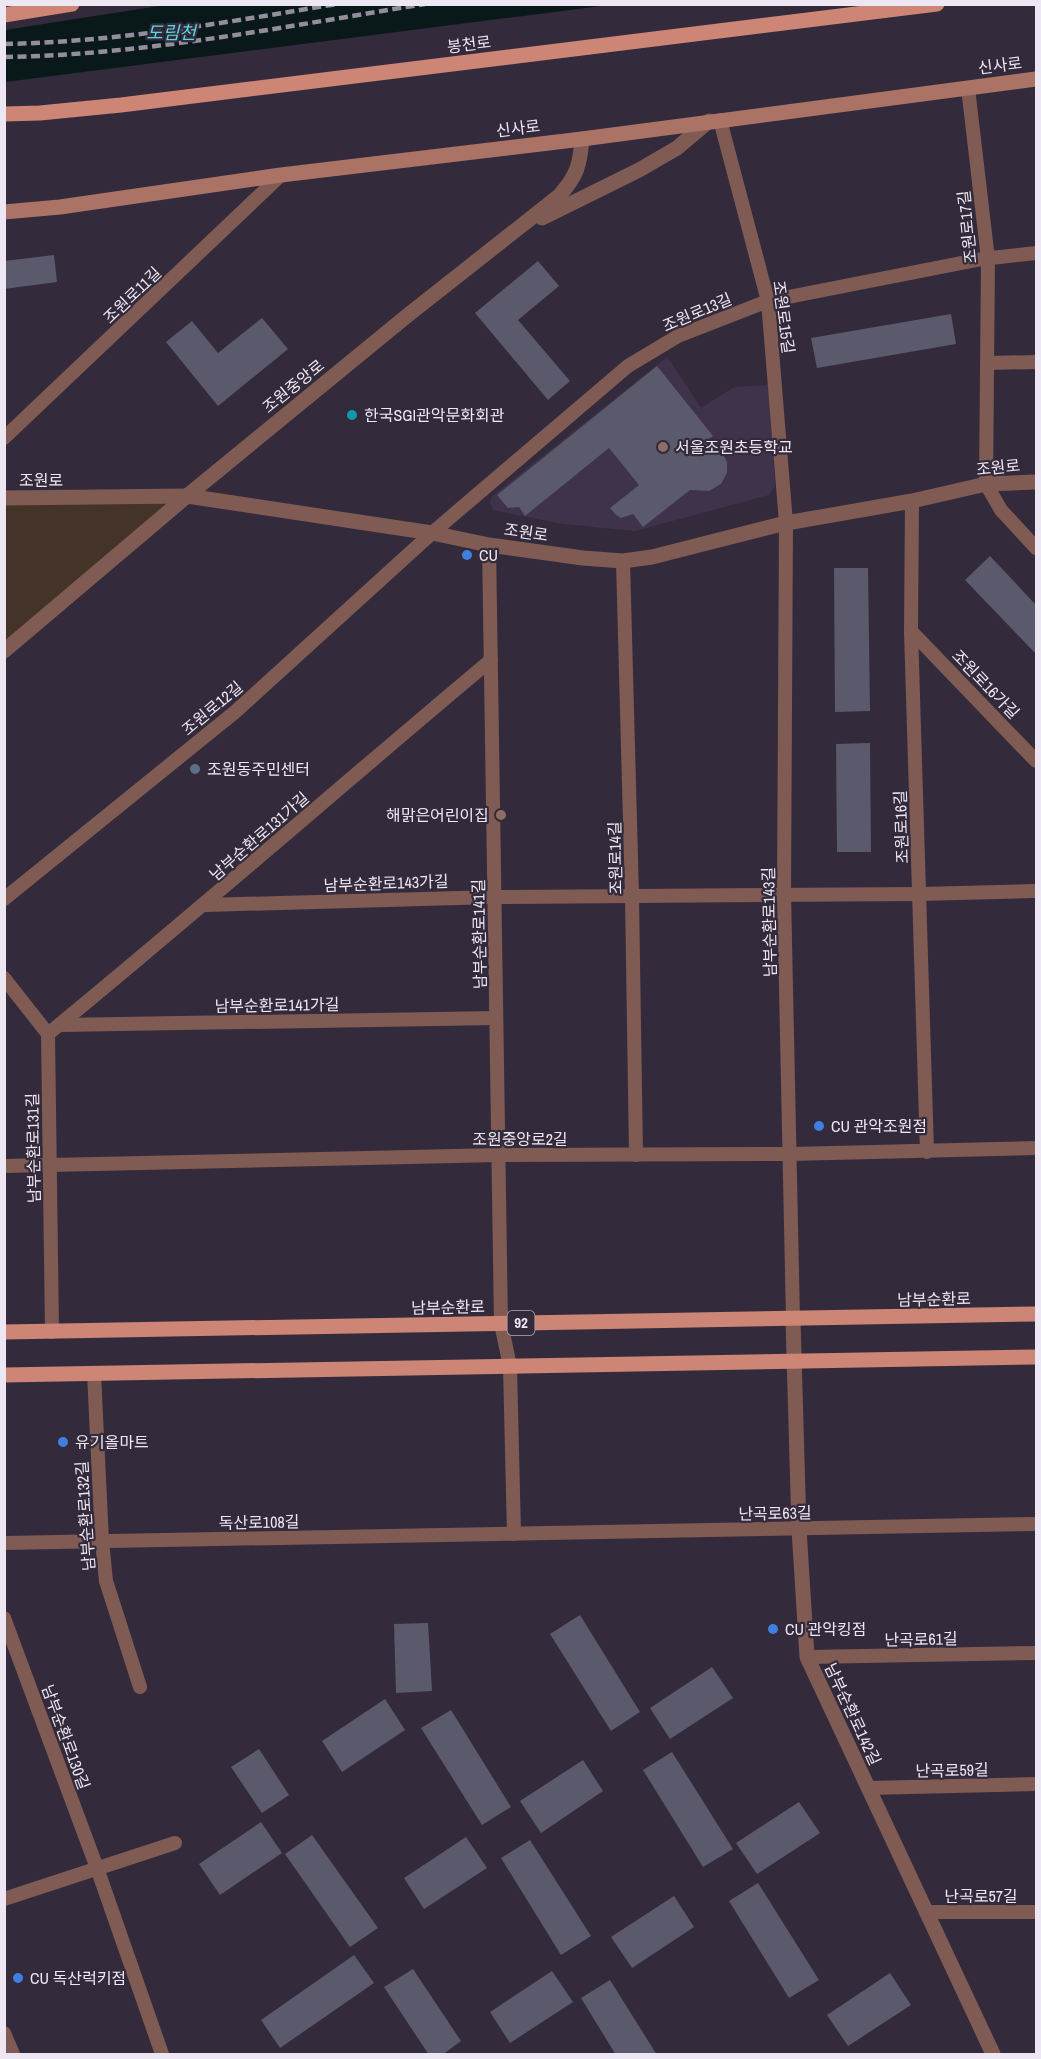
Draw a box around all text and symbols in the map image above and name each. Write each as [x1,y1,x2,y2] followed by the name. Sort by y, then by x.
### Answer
[146,20,198,45] water label: 도림천
[446,30,493,58] street label: 봉천로
[977,51,1024,79] street label: 신사로
[495,114,542,142] street label: 신사로
[952,189,982,265] street label: 조원로17길
[98,262,166,328] street label: 조원로11길
[768,279,800,355] street label: 조원로15길
[659,288,735,336] street label: 조원로13길
[257,354,329,418] street label: 조원중앙로
[364,404,505,426] place label: 한국SGI관악문화회관
[345,408,359,422] marker: 한국SGI관악문화회관
[675,436,793,458] place label: 서울조원초등학교
[656,440,670,454] marker: 서울조원초등학교
[975,454,1021,480] street label: 조원로
[19,469,63,491] street label: 조원로
[503,518,550,546] street label: 조원로
[479,544,498,566] place label: CU
[460,548,474,562] marker: CU
[947,645,1025,723] street label: 조원로16가길
[177,676,247,740] street label: 조원로12길
[207,758,310,780] place label: 조원동주민센터
[188,762,202,776] marker: 조원동주민센터
[205,787,313,885] street label: 남부순환로131가길
[889,790,913,864] street label: 조원로16길
[386,804,489,826] place label: 해맑은어린이집
[494,808,508,822] marker: 해맑은어린이집
[603,821,627,895] street label: 조원로14길
[757,867,781,977] street label: 남부순환로143길
[323,870,449,896] street label: 남부순환로143가길
[467,879,491,989] street label: 남부순환로141길
[214,993,340,1017] street label: 남부순환로141가길
[21,1093,45,1203] street label: 남부순환로131길
[831,1115,927,1137] place label: CU 관악조원점
[812,1119,826,1133] marker: CU 관악조원점
[472,1128,568,1150] street label: 조원중앙로2길
[897,1287,971,1311] street label: 남부순환로
[411,1295,485,1319] street label: 남부순환로
[508,1311,534,1335] road number: 92
[75,1431,149,1453] place label: 유기올마트
[56,1435,70,1449] marker: 유기올마트
[70,1460,100,1572] street label: 남부순환로132길
[738,1501,812,1525] street label: 난곡로63길
[218,1510,300,1534] street label: 독산로108길
[785,1618,866,1640] place label: CU 관악킹점
[766,1622,780,1636] marker: CU 관악킹점
[884,1627,958,1651] street label: 난곡로61길
[820,1659,886,1769] street label: 남부순환로142길
[37,1681,95,1793] street label: 남부순환로130길
[915,1758,989,1782] street label: 난곡로59길
[944,1885,1018,1907] street label: 난곡로57길
[30,1967,126,1989] place label: CU 독산럭키점
[11,1971,25,1985] marker: CU 독산럭키점

